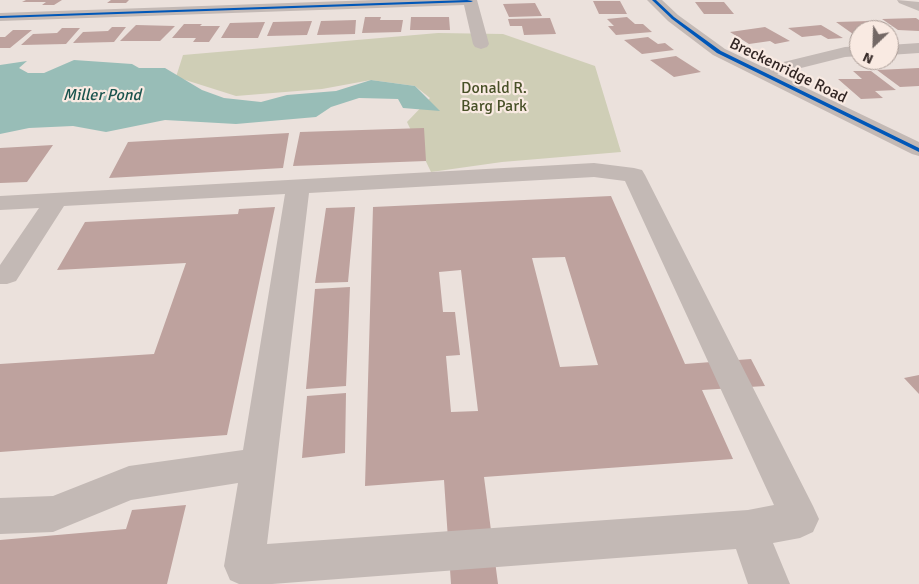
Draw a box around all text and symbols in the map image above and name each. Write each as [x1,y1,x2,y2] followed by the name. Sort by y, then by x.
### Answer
[849,20,899,70] north arrow
[726,34,850,108] street label: Breckenridge Road
[860,48,876,68] text: N
[461,79,527,117] park label: Donald R. Barg Park
[63,86,141,106] water label: Miller Pond

